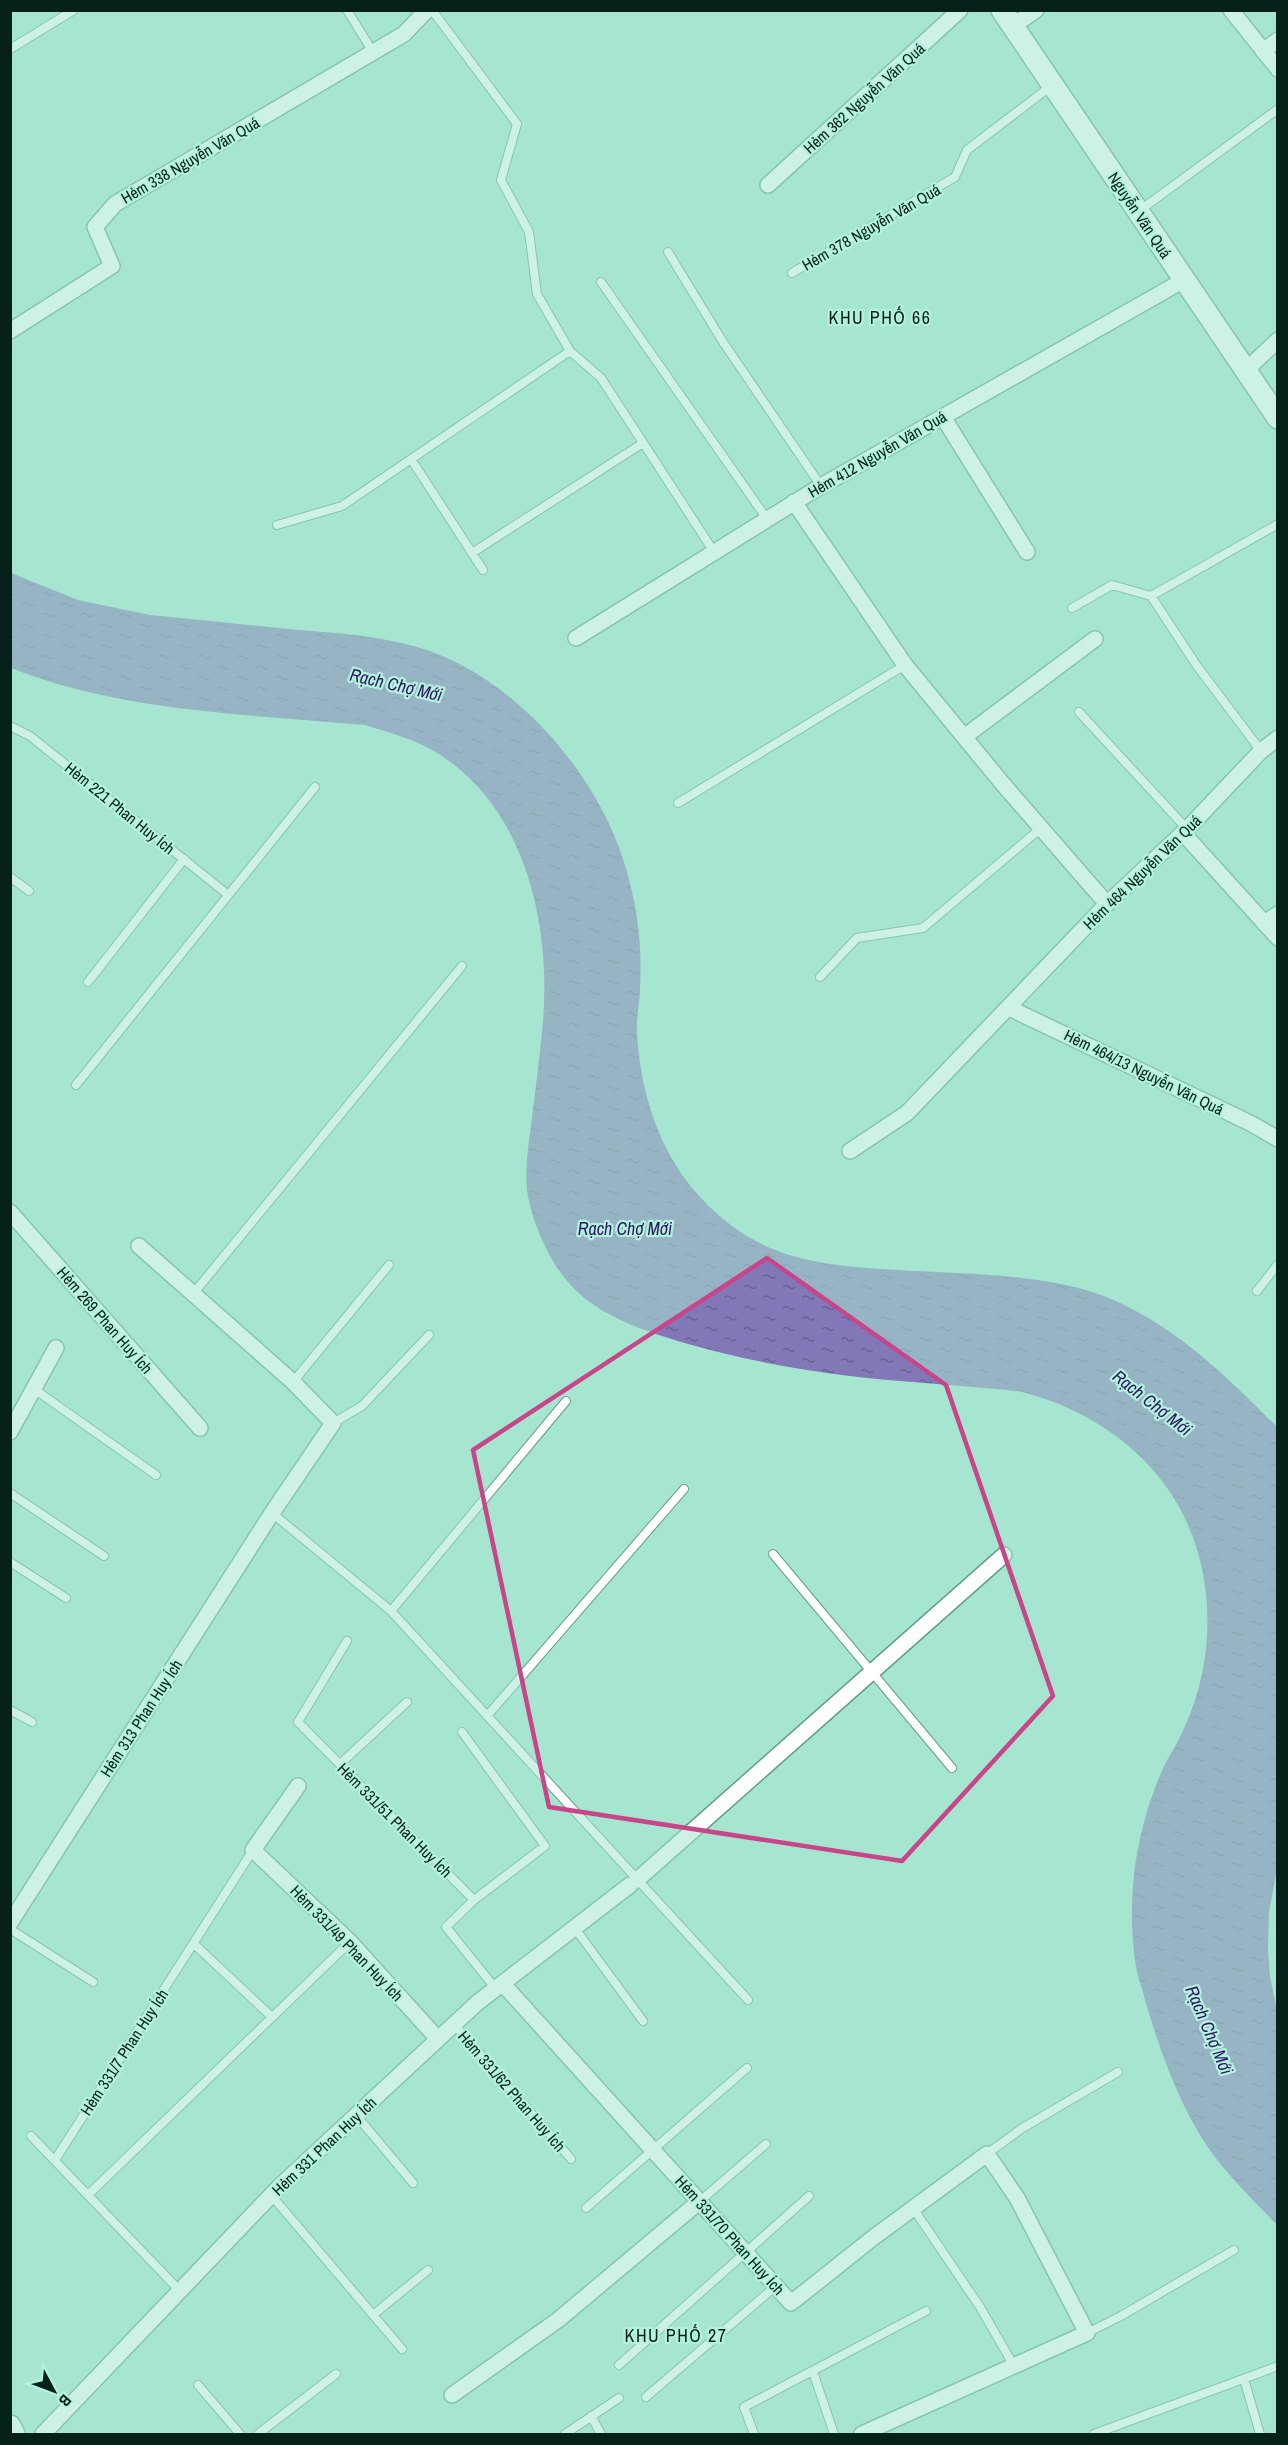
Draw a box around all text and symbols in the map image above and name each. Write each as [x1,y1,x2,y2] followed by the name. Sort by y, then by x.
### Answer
[798,37,930,159] street label: Hẻm 362 Nguyễn Văn Quá
[117,111,264,209] street label: Hẻm 338 Nguyễn Văn Quá
[1103,168,1177,263] street label: Nguyễn Văn Quá
[798,178,945,276] street label: Hẻm 378 Nguyễn Văn Quá
[829,305,931,330] district label: KHU PHỐ 66
[804,405,951,503] street label: Hẻm 412 Nguyễn Văn Quá
[347,662,445,707] water label: Rạch Chợ Mới
[60,757,180,859] street label: Hẻm 221 Phan Huy Ích
[1078,809,1206,934] street label: Hẻm 464 Nguyễn Văn Quá
[1061,1024,1228,1121] street label: Hẻm 464/13 Nguyễn Văn Quá
[578,1216,672,1241] water label: Rạch Chợ Mới
[52,1262,158,1378] street label: Hẻm 269 Phan Huy Ích
[1107,1364,1197,1441] water label: Rạch Chợ Mới
[95,1655,187,1781] street label: Hẻm 313 Phan Huy Ích
[333,1758,457,1882] street label: Hẻm 331/51 Phan Huy Ích
[286,1880,408,2006] street label: Hẻm 331/49 Phan Huy Ích
[1180,1981,1239,2078] water label: Rạch Chợ Mới
[75,1985,173,2119] street label: Hẻm 331/7 Phan Huy Ích
[453,2026,571,2156] street label: Hẻm 331/62 Phan Huy Ích
[267,2092,381,2200] street label: Hẻm 331 Phan Huy Ích
[670,2170,790,2300] street label: Hẻm 331/70 Phan Huy Ích
[625,2323,727,2348] district label: KHU PHỐ 27
[24,2361,84,2421] north arrow
[54,2390,77,2412] text: B

